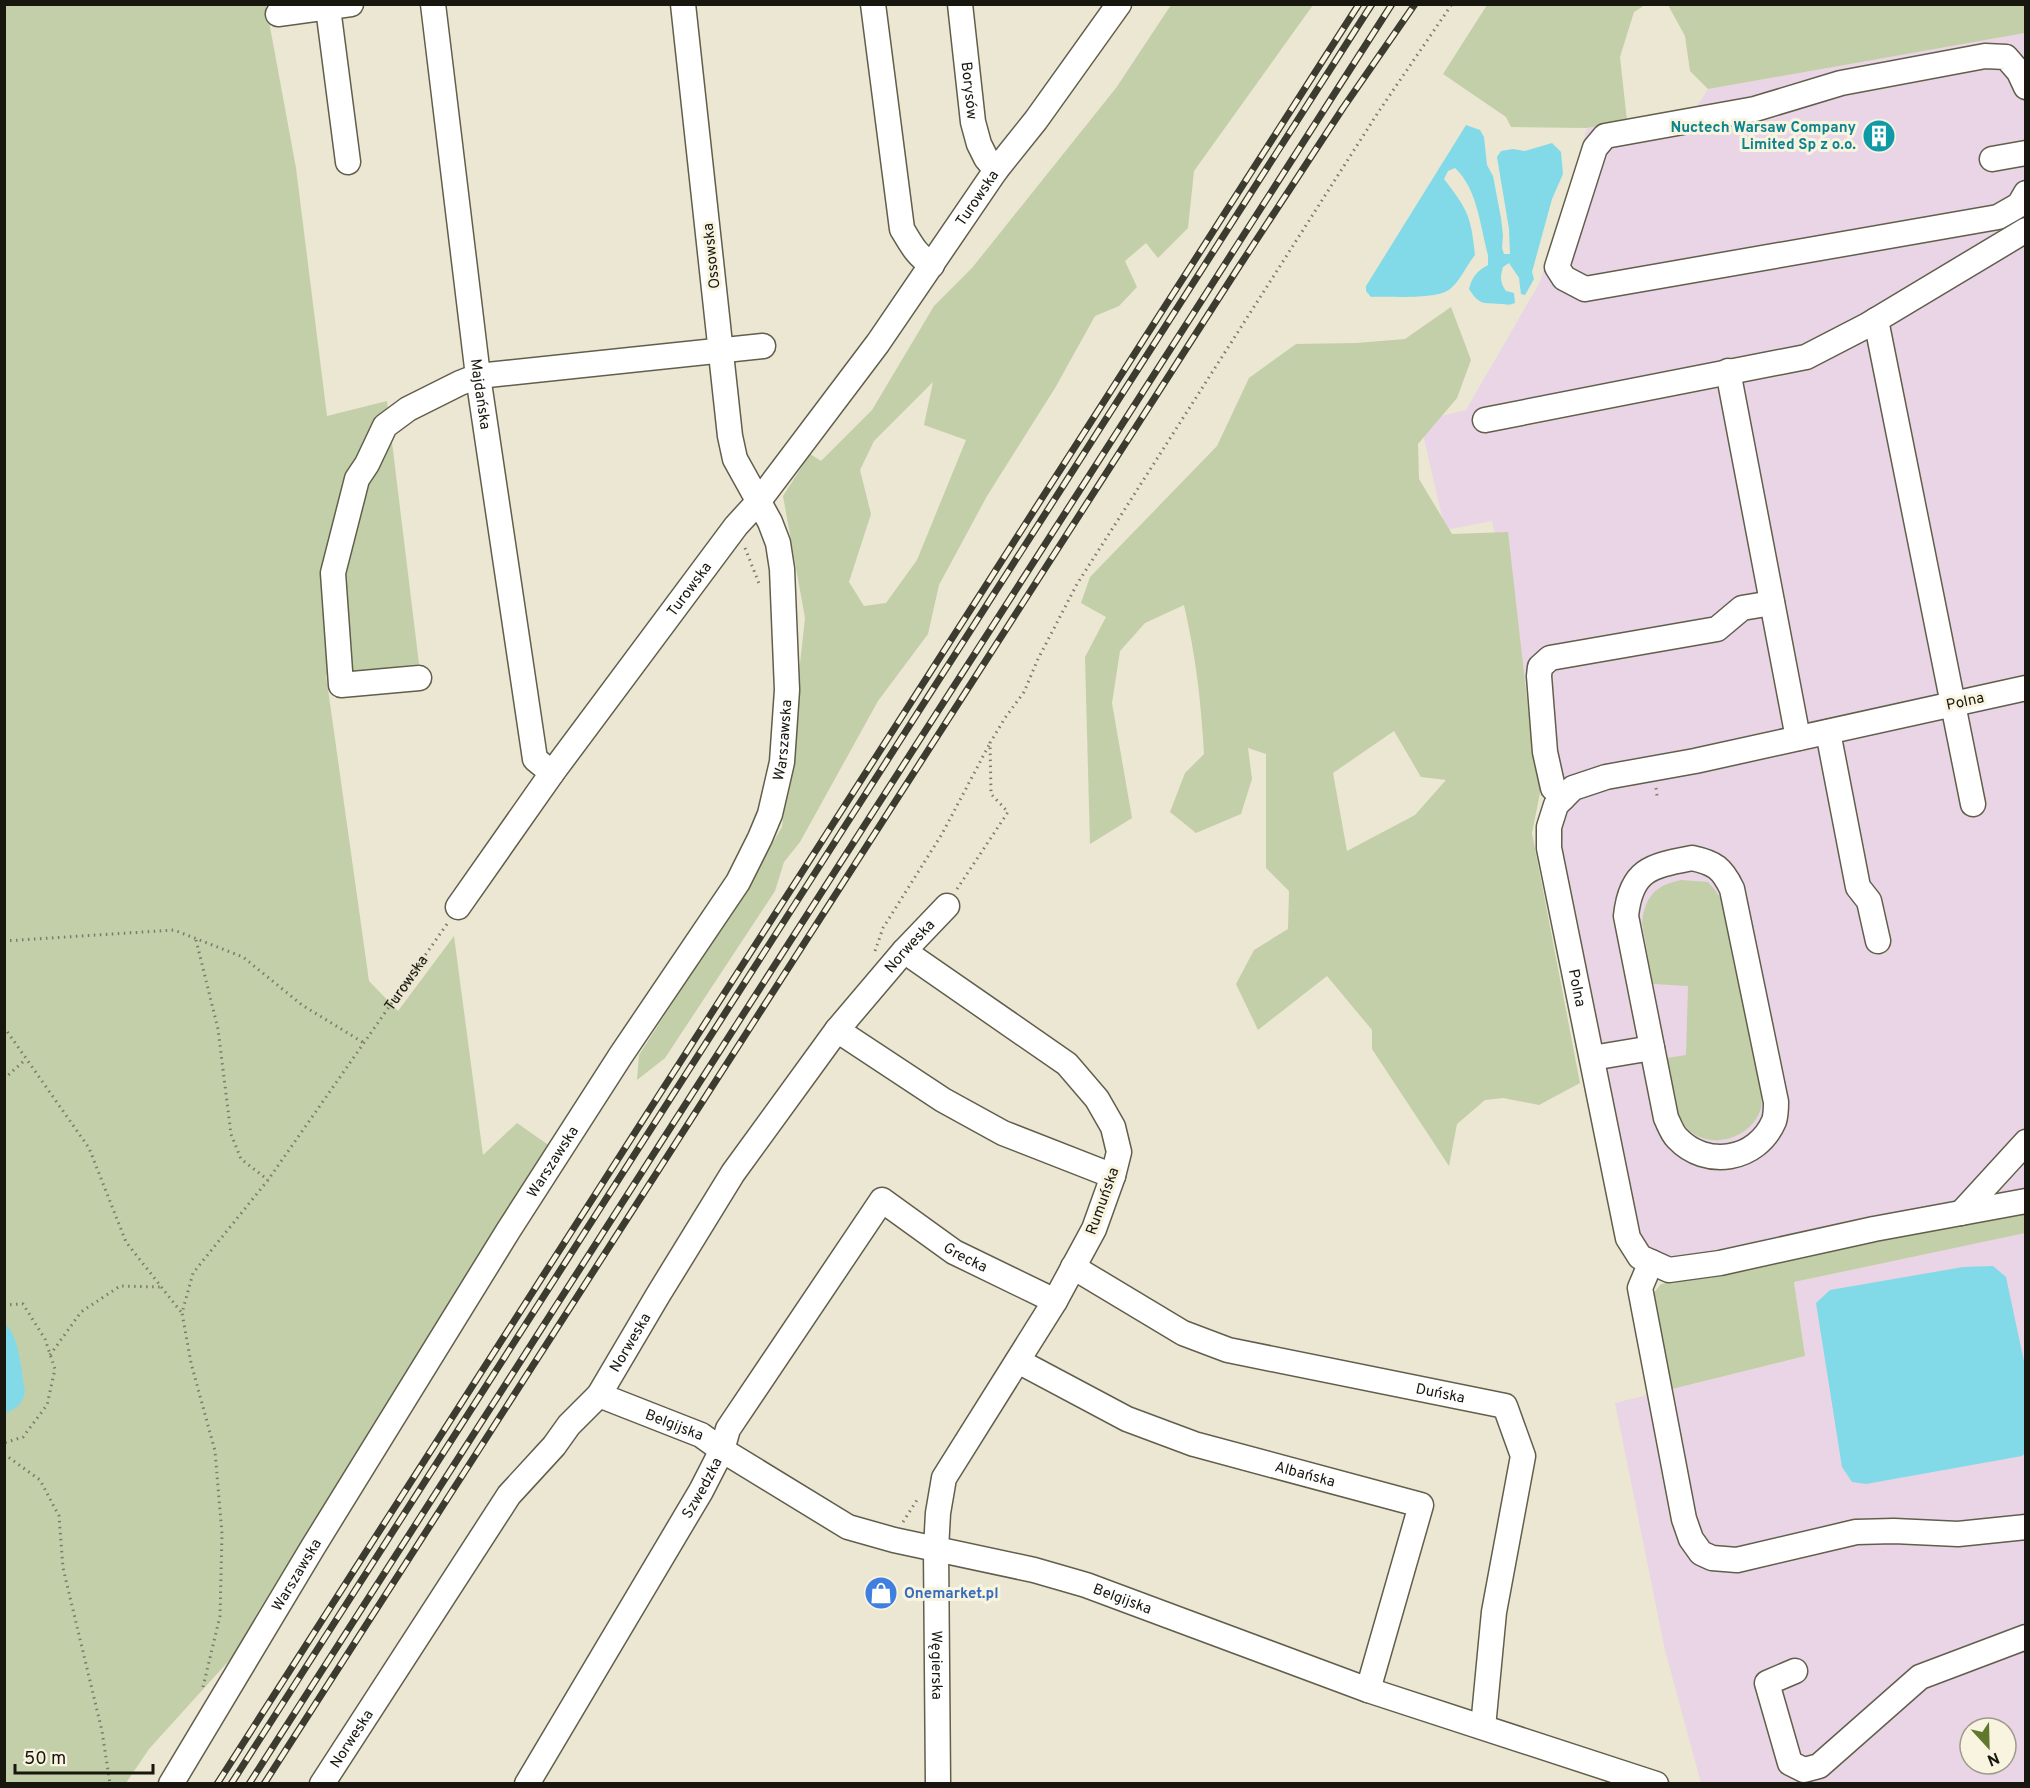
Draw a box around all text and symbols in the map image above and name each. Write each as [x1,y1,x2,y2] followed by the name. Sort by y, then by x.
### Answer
[955,61,981,121] street label: Borysów
[1861,118,1897,154] building icon: Nuctech Warsaw Company Limited Sp z o.o.
[1671,119,1856,155] place label: Nuctech Warsaw Company Limited Sp z o.o.
[952,167,1004,230] street label: Turowska
[700,222,725,290] street label: Ossowska
[465,358,494,431] street label: Majdańska
[664,559,717,621] street label: Turowska
[1945,689,1986,716] street label: Polna
[770,699,797,783] street label: Warszawska
[881,916,940,978] street label: Norweska
[381,952,433,1015] street label: Turowska
[1563,968,1589,1009] street label: Polna
[524,1123,584,1202] street label: Warszawska
[1082,1165,1124,1238] street label: Rumuńska
[939,1239,990,1278] street label: Grecka
[606,1310,656,1376] street label: Norweska
[1414,1380,1466,1409] street label: Duńska
[642,1406,706,1446] street label: Belgijska
[679,1455,728,1523] street label: Szwedzka
[1272,1458,1337,1492] street label: Albańska
[269,1536,327,1615] street label: Warszawska
[863,1575,899,1611] shop icon: Onemarket.pl
[1090,1580,1154,1620] street label: Belgijska
[904,1585,999,1604] place label: Onemarket.pl
[926,1630,945,1700] street label: Węgierska
[327,1707,378,1772] street label: Norweska
[1958,1716,2018,1776] north arrow
[15,1737,153,1775] scale bar
[1984,1747,2002,1769] text: N
[24,1748,66,1771] text: 50 m

